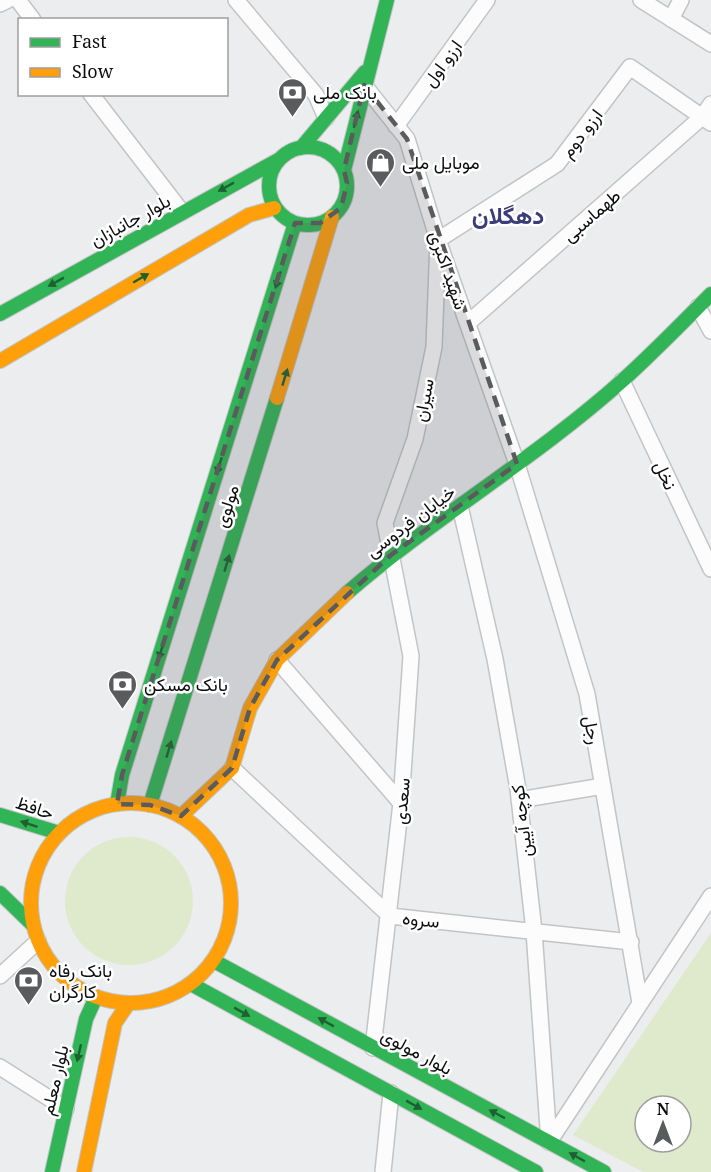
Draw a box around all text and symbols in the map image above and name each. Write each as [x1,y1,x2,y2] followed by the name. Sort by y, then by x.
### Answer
[18,18,228,96] legend
[72,29,107,53] text: Fast
[417,35,467,91] street label: ارزو اول
[72,59,114,83] text: Slow
[276,76,308,118] bank icon: بانک ملی
[313,80,377,104] place label: بانک ملی
[555,103,608,163] street label: ارزو دوم
[351,110,361,129] one-way arrow
[365,146,397,188] shop icon: موبایل ملی
[402,150,480,174] place label: موبایل ملی
[217,182,234,192] one-way arrow
[557,183,625,247] street label: طهماسبی
[86,188,174,252] street label: بلوار جانبازان
[472,198,544,231] district label: دهگلان
[424,227,474,313] street label: شهید اکبری
[273,271,282,289] one-way arrow
[133,273,150,283] one-way arrow
[48,277,65,287] one-way arrow
[281,368,290,386] one-way arrow
[407,376,439,424] street label: سیران
[214,457,224,475] one-way arrow
[649,457,683,493] street label: نخل
[360,479,460,563] street label: خیابان فردوسی
[208,482,244,530] street label: مولوی
[223,554,232,572] one-way arrow
[156,642,165,660] one-way arrow
[107,668,139,710] bank icon: بانک مسکن
[144,672,228,696] place label: بانک مسکن
[579,714,607,746] street label: رجل
[165,740,174,758] one-way arrow
[387,777,415,825] street label: سعدی
[505,783,538,858] street label: کوچه آیین
[13,790,57,824] street label: حافظ
[20,819,38,828] one-way arrow
[401,905,441,933] street label: سروه
[49,958,112,1003] place label: بانک رفاه کارگران
[12,964,44,1006] bank icon: بانک رفاه کارگران
[234,1007,251,1017] one-way arrow
[317,1017,334,1027] one-way arrow
[377,1022,457,1080] street label: بلوار مولوی
[34,1043,75,1118] street label: بلوار معلم
[73,1044,83,1062] one-way arrow
[633,1094,693,1154] north arrow
[657,1098,670,1120] text: N
[405,1100,422,1110] one-way arrow
[489,1109,506,1119] one-way arrow
[568,1152,585,1162] one-way arrow

